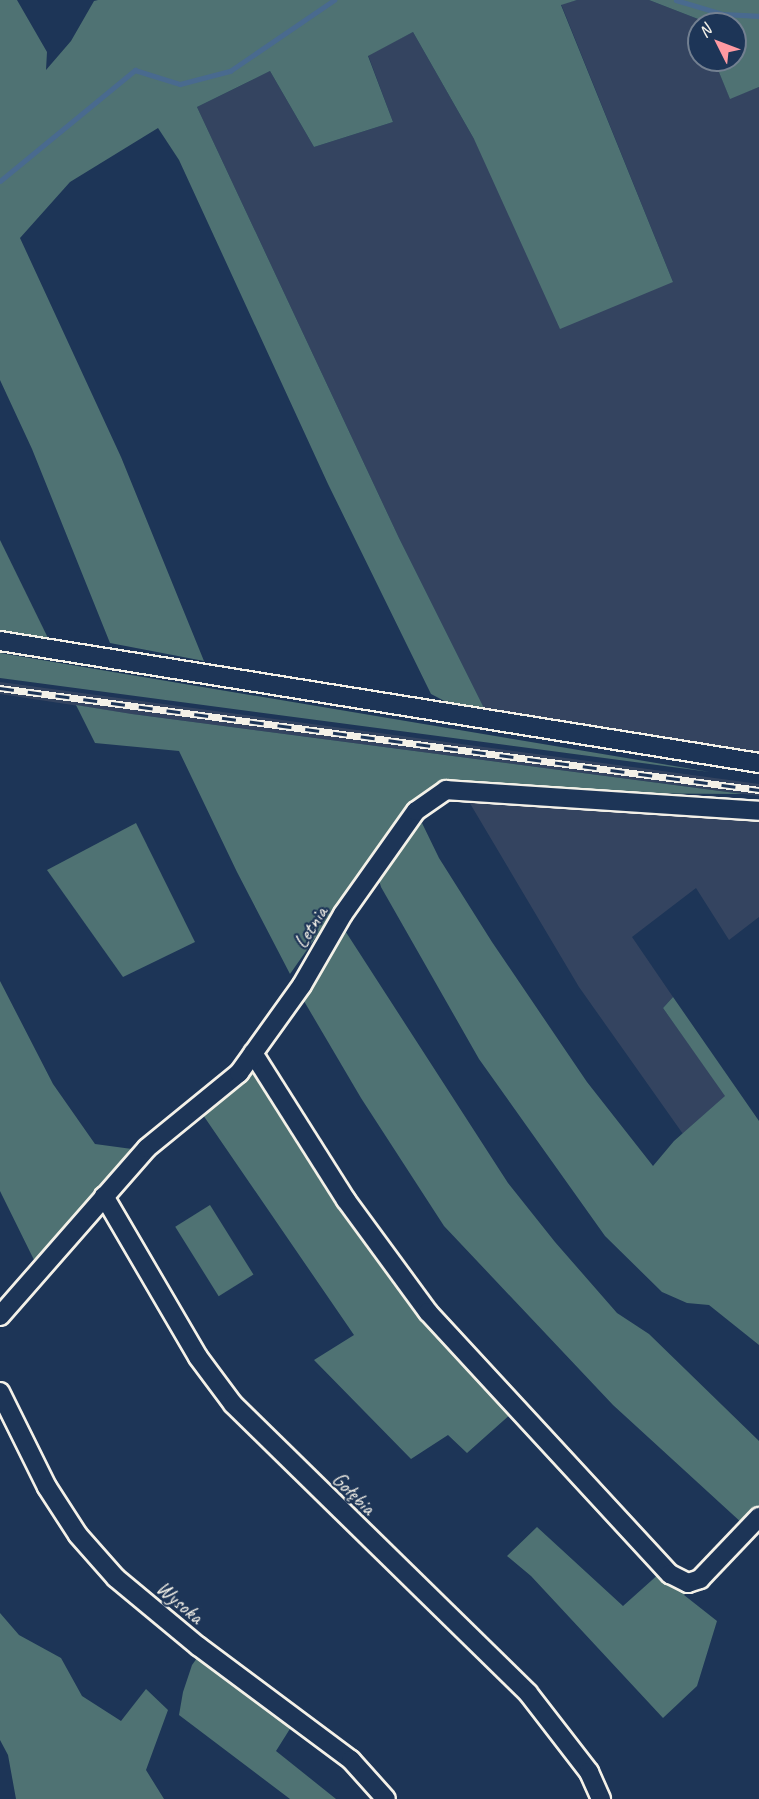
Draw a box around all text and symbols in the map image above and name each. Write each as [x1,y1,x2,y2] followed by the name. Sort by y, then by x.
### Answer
[687,12,747,72] north arrow
[694,21,716,42] text: N
[288,901,332,953] street label: Letnia
[327,1466,381,1520] street label: Gołębia
[151,1575,209,1629] street label: Wysoka

